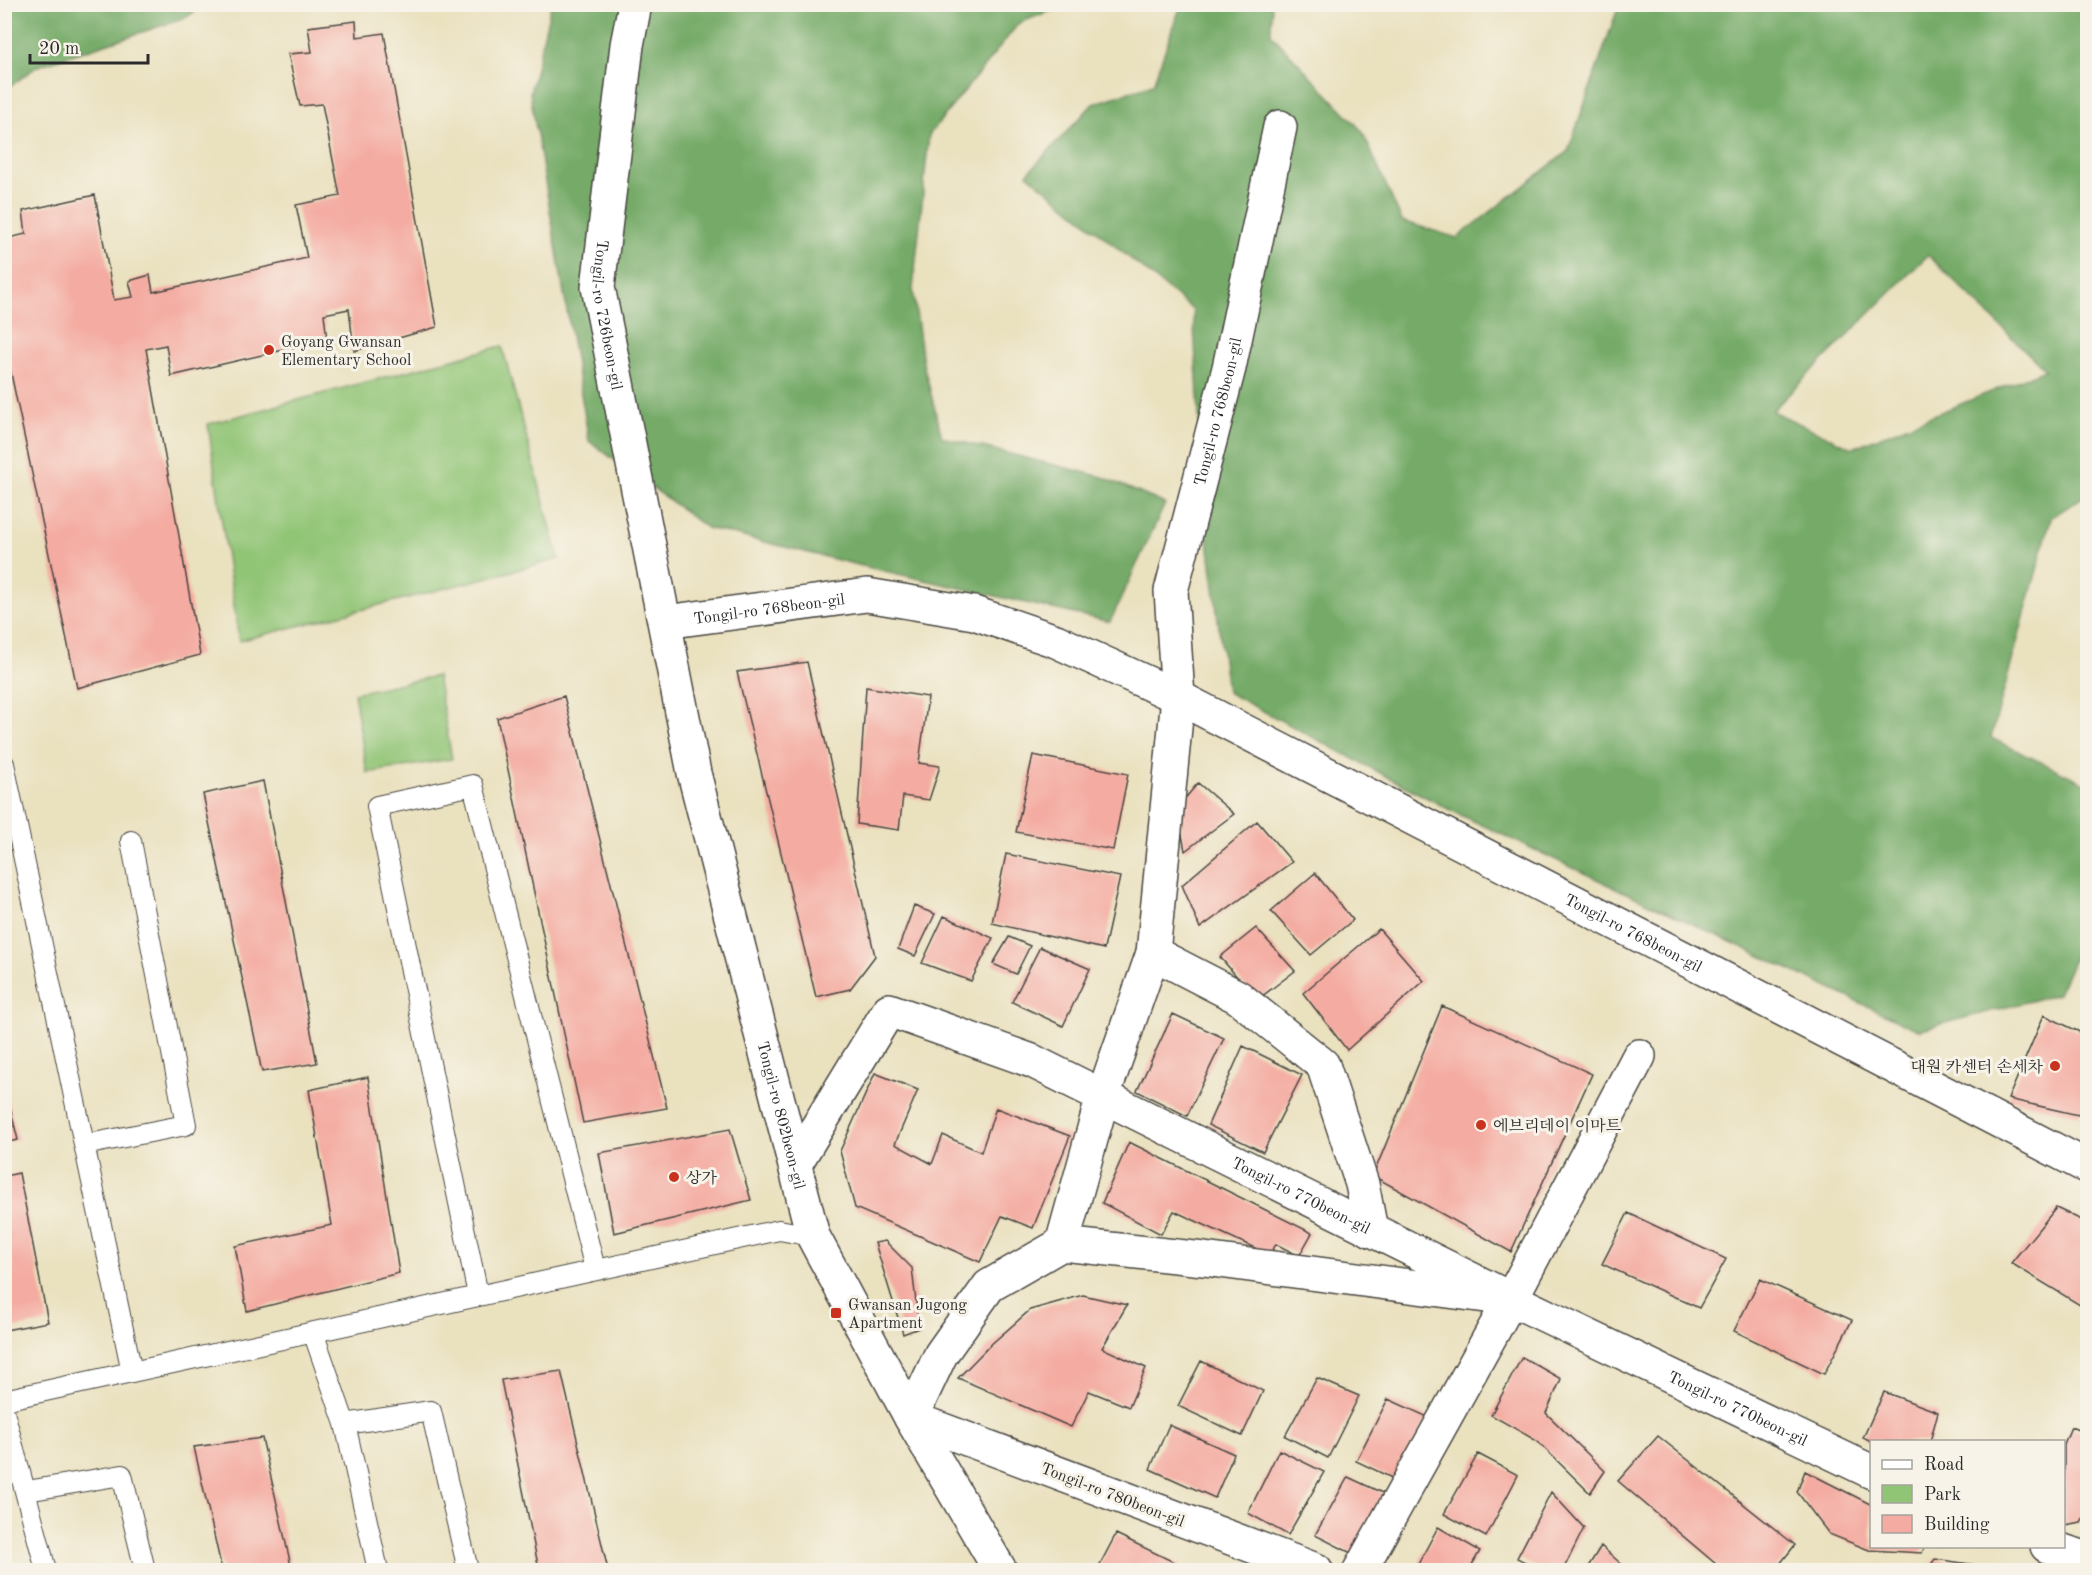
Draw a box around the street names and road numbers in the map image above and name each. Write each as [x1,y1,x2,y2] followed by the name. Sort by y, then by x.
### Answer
[588,238,624,392] street label: Tongil-ro 726beon-gil
[1193,336,1245,488] street label: Tongil-ro 768beon-gil
[693,592,846,628] street label: Tongil-ro 768beon-gil
[1561,892,1704,976] street label: Tongil-ro 768beon-gil
[753,1040,807,1191] street label: Tongil-ro 802beon-gil
[1229,1156,1372,1238] street label: Tongil-ro 770beon-gil
[1665,1370,1809,1450] street label: Tongil-ro 770beon-gil
[1038,1461,1186,1531] street label: Tongil-ro 780beon-gil

